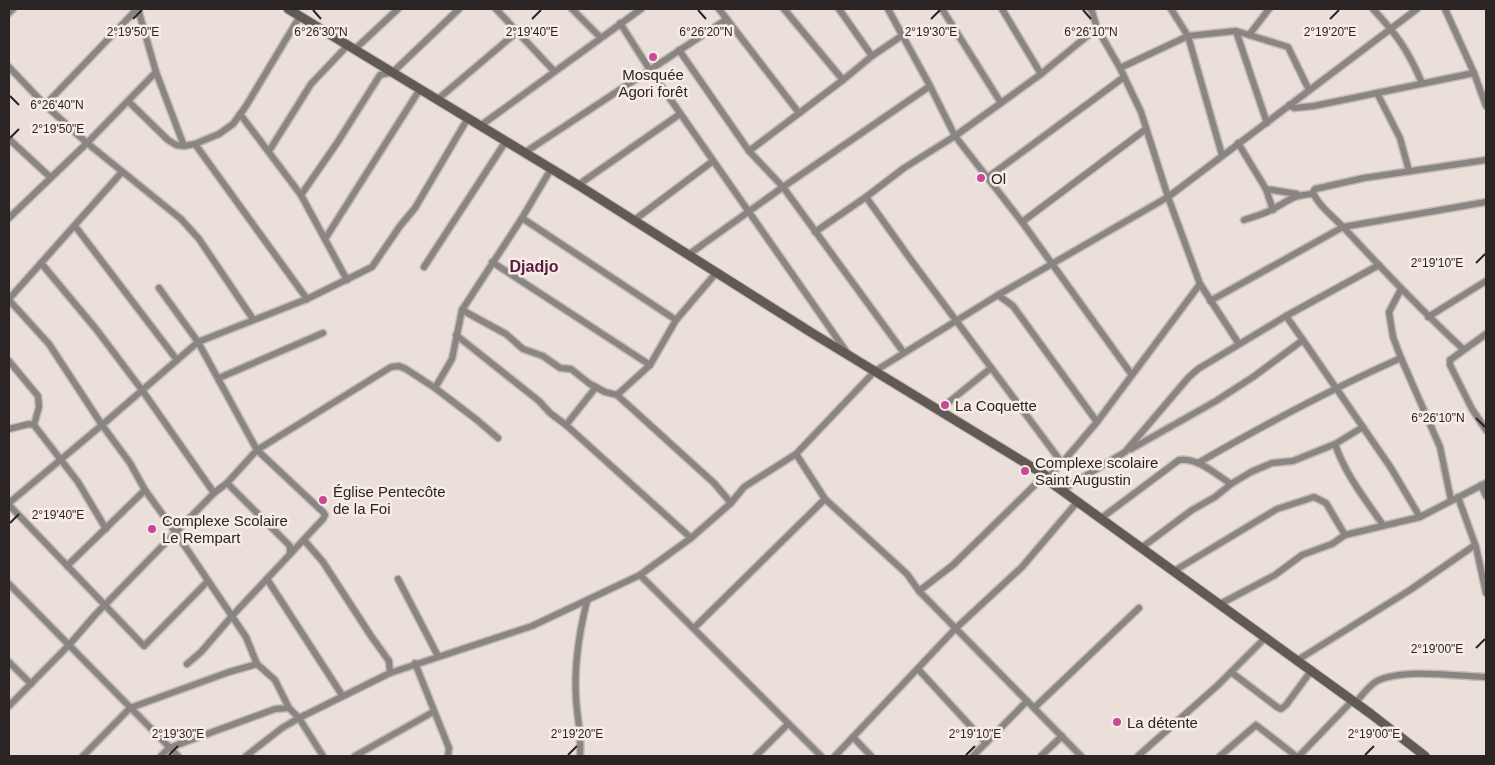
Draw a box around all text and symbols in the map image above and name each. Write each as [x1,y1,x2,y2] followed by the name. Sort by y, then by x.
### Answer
[107,25,159,39] text: 2°19'50"E
[294,25,348,39] text: 6°26'30"N
[506,25,558,39] text: 2°19'40"E
[679,25,733,39] text: 6°26'20"N
[905,25,957,39] text: 2°19'30"E
[1064,25,1118,39] text: 6°26'10"N
[1304,25,1356,39] text: 2°19'20"E
[647,51,659,63] marker: Mosquée Agori forêt
[618,66,688,100] place label: Mosquée Agori forêt
[30,98,84,112] text: 6°26'40"N
[32,122,84,136] text: 2°19'50"E
[991,170,1006,187] place label: Ol
[975,172,987,184] marker: Ol
[1411,256,1463,270] text: 2°19'10"E
[510,258,559,275] district label: Djadjo
[955,397,1037,414] place label: La Coquette
[939,399,951,411] marker: La Coquette
[1411,411,1465,425] text: 6°26'10"N
[1035,454,1158,488] place label: Complexe scolaire Saint Augustin
[1019,465,1031,477] marker: Complexe scolaire Saint Augustin
[333,483,446,517] place label: Église Pentecôte de la Foi
[317,494,329,506] marker: Église Pentecôte de la Foi
[32,508,84,522] text: 2°19'40"E
[162,512,288,546] place label: Complexe Scolaire Le Rempart
[146,523,158,535] marker: Complexe Scolaire Le Rempart
[1411,642,1463,656] text: 2°19'00"E
[1127,714,1198,731] place label: La détente
[1111,716,1123,728] marker: La détente
[152,727,204,741] text: 2°19'30"E
[551,727,603,741] text: 2°19'20"E
[949,727,1001,741] text: 2°19'10"E
[1348,727,1400,741] text: 2°19'00"E

